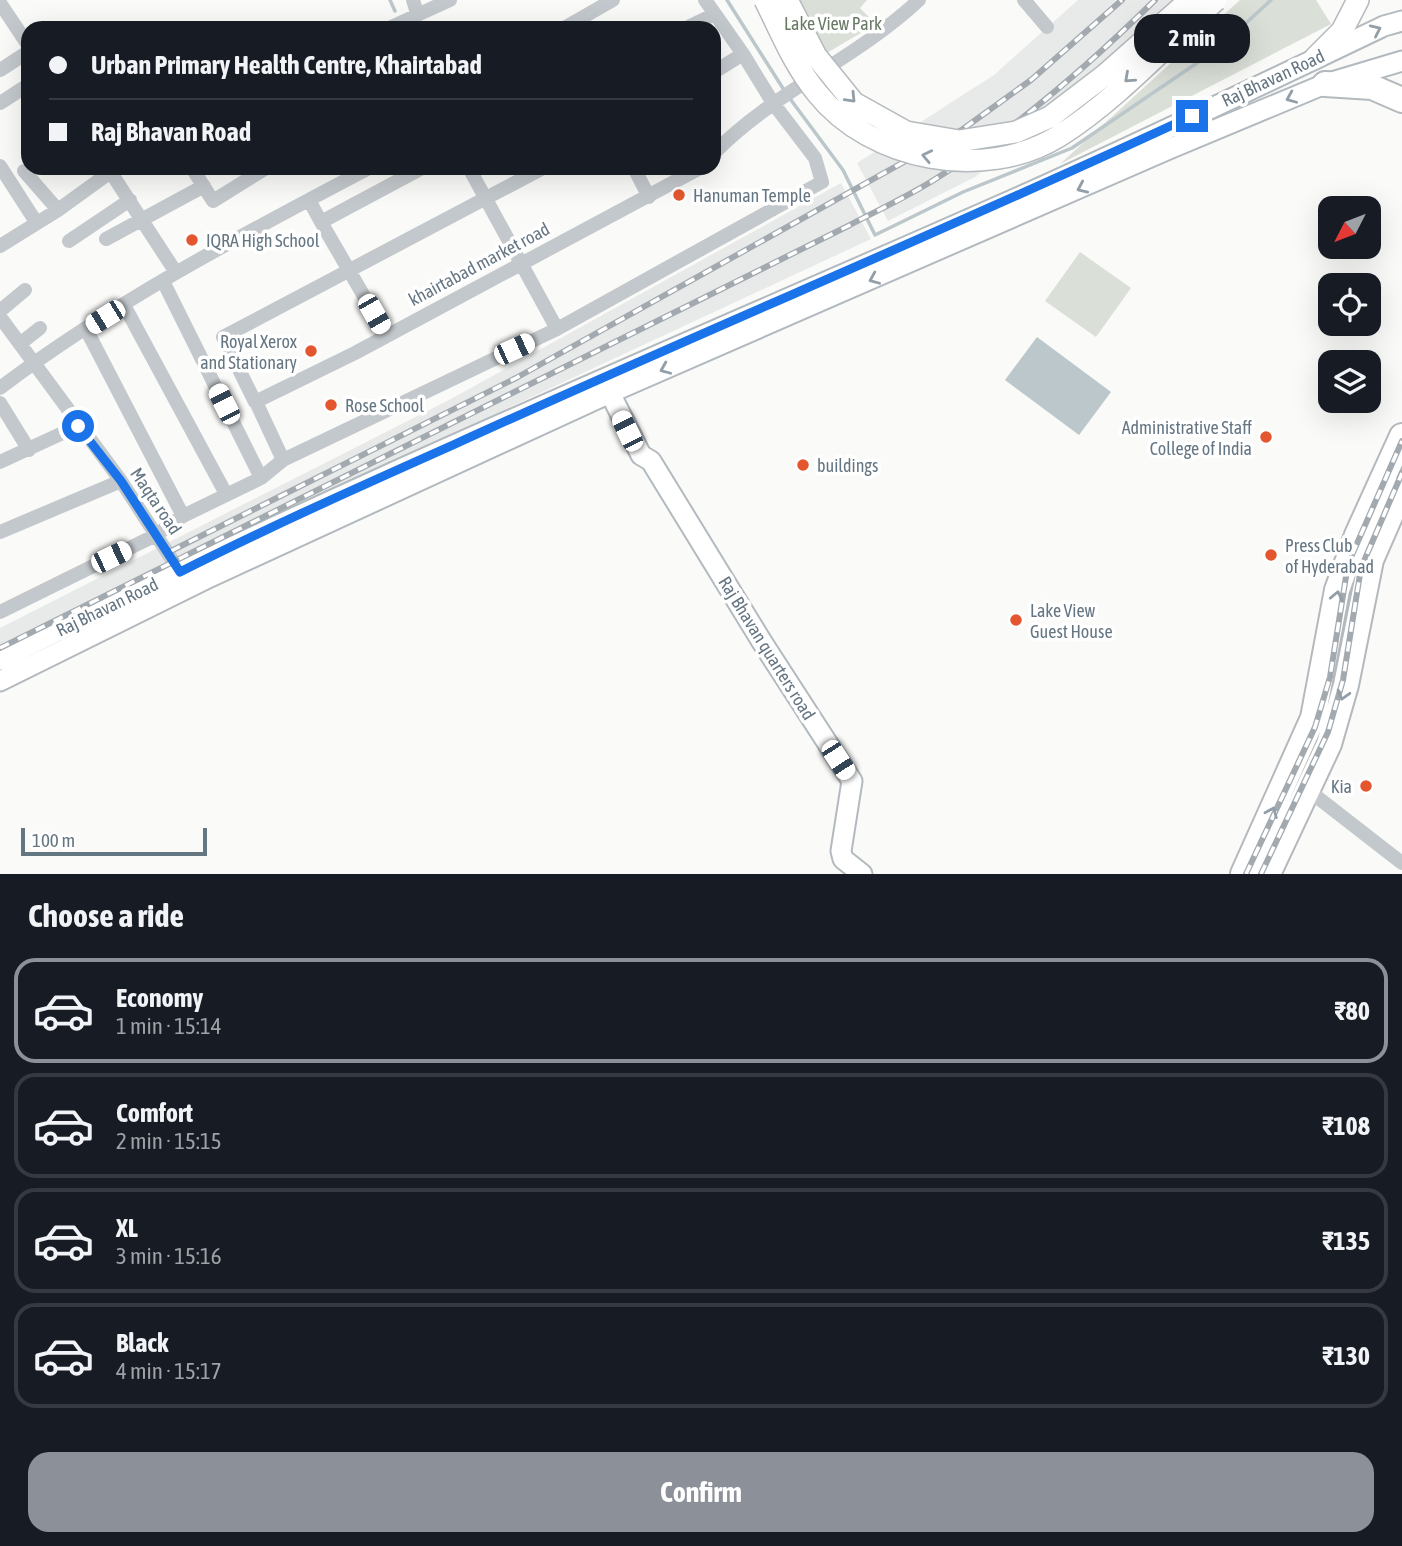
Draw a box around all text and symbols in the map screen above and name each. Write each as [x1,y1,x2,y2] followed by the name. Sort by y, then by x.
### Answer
[784,13,882,34] park label: Lake View Park
[1134,15,1250,64] callout: 2 min
[1369,24,1381,38] one-way arrow
[1169,25,1215,51] text: 2 min
[1218,45,1328,111] street label: Raj Bhavan Road
[91,50,482,80] text: Urban Primary Health Centre, Khairtabad
[1124,70,1137,82] one-way arrow
[842,89,855,102] one-way arrow
[1286,90,1298,104] one-way arrow
[1176,100,1208,132] route end
[91,117,251,147] text: Raj Bhavan Road
[921,150,933,165] one-way arrow
[1077,180,1089,194] one-way arrow
[693,185,811,206] place label: Hanuman Temple
[671,187,687,203] marker: Hanuman Temple
[1318,196,1381,259] north arrow
[1318,196,1381,413] map controls
[405,218,553,310] street label: khairtabad market road
[206,230,320,251] place label: IQRA High School
[184,232,200,248] marker: IQRA High School
[868,271,881,285] one-way arrow
[1318,273,1381,336] button: locate
[355,291,394,337] car
[82,297,129,337] car
[200,331,297,373] place label: Royal Xerox and Stationary
[491,331,538,367] car
[303,343,319,359] marker: Royal Xerox and Stationary
[1318,350,1381,413] button: layers
[659,361,672,375] one-way arrow
[206,381,243,427] car
[345,395,424,416] place label: Rose School
[323,397,339,413] marker: Rose School
[609,408,646,454] car
[62,410,94,442] route start
[1122,417,1252,459] place label: Administrative Staff College of India
[1258,429,1274,445] marker: Administrative Staff College of India
[817,455,878,476] place label: buildings
[795,457,811,473] marker: buildings
[126,464,186,538] street label: Maqta road
[1285,535,1374,577] place label: Press Club of Hyderabad
[88,538,135,576] car
[1263,547,1279,563] marker: Press Club of Hyderabad
[714,572,820,724] street label: Raj Bhavan quarters road
[53,573,161,641] street label: Raj Bhavan Road
[1328,590,1343,602] one-way arrow
[1030,600,1113,642] place label: Lake View Guest House
[1008,612,1024,628] marker: Lake View Guest House
[1337,689,1352,701] one-way arrow
[818,737,859,783] car
[1331,776,1352,797] place label: Kia
[1358,778,1374,794] marker: Kia
[1264,807,1278,820] one-way arrow
[21,825,206,857] scale bar
[32,829,75,851] text: 100 m
[28,897,184,934] text: Choose a ride
[32,979,95,1042] icon: car
[116,983,203,1013] text: Economy
[1334,996,1370,1026] text: ₹80
[116,1013,222,1039] text: 1 min · 15:14
[32,1094,95,1157] icon: car
[116,1098,193,1128] text: Comfort
[1322,1111,1370,1141] text: ₹108
[116,1128,222,1154] text: 2 min · 15:15
[32,1209,95,1272] icon: car
[116,1213,138,1243] text: XL
[1322,1226,1370,1256] text: ₹135
[116,1243,222,1269] text: 3 min · 15:16
[32,1324,95,1387] icon: car
[116,1328,168,1358] text: Black
[1322,1341,1370,1371] text: ₹130
[116,1358,222,1384] text: 4 min · 15:17
[28,1452,1374,1532] button: Confirm

